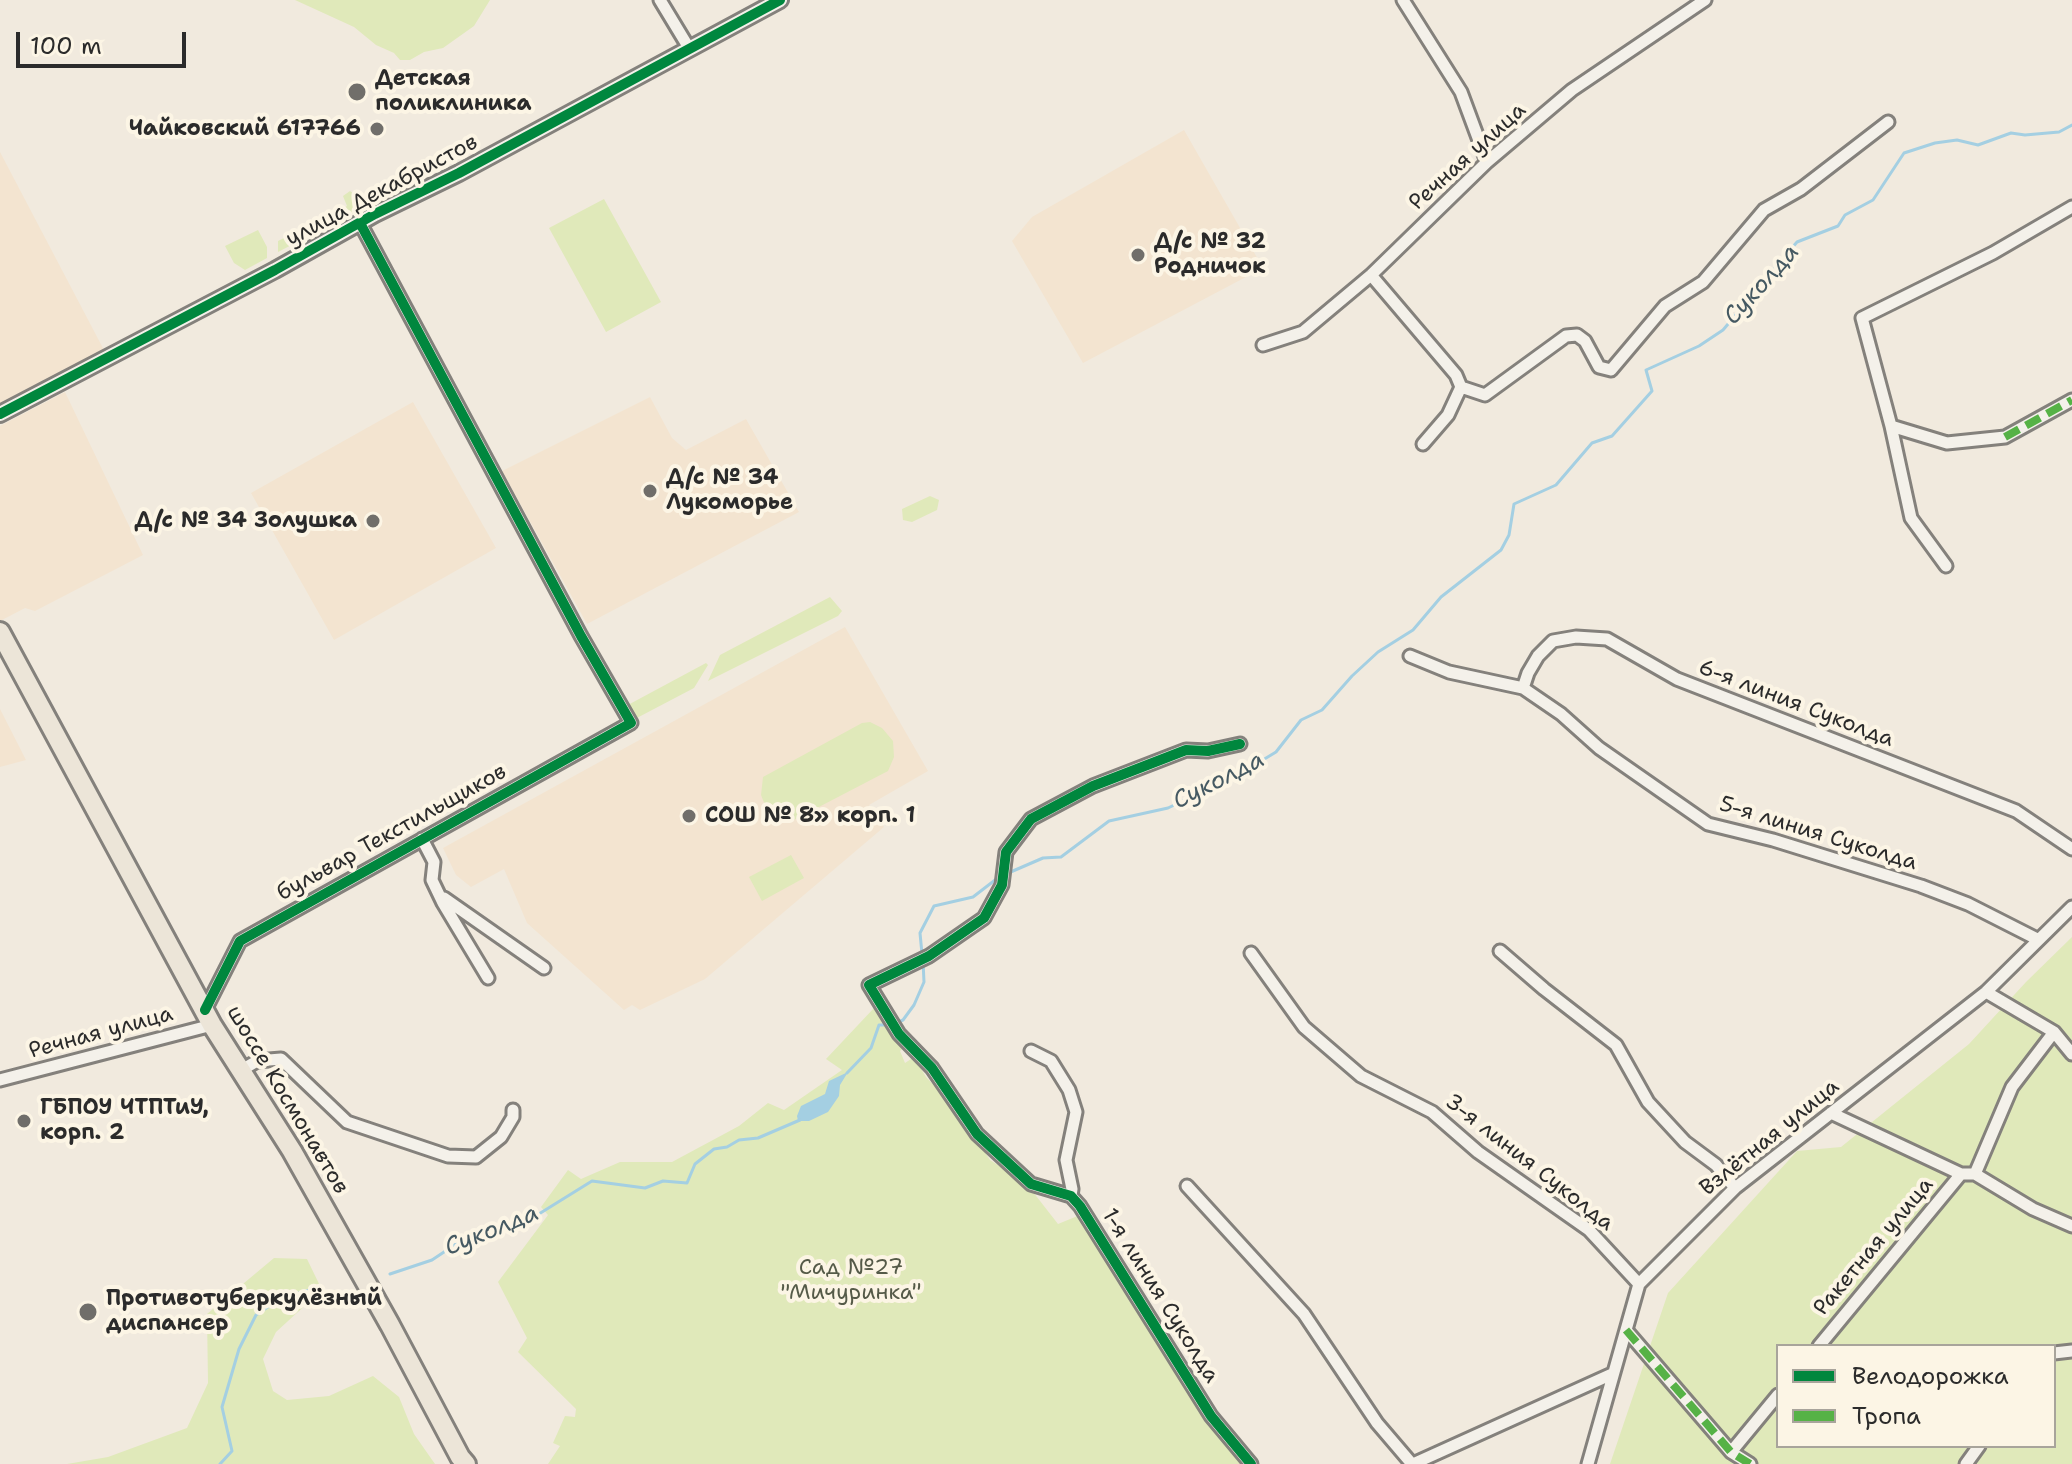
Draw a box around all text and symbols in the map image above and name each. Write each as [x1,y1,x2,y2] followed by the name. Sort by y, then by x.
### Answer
[20,16,190,66] scale bar
[30,30,102,62] text: 100 m
[375,66,532,118] place label: Детская поликлиника
[346,81,368,103] marker: Детская поликлиника
[1404,98,1532,216] street label: Речная улица
[129,116,361,142] place label: Чайковский 617766
[368,120,386,138] marker: Чайковский 617766
[282,129,482,253] street label: улица Декабристов
[1154,229,1266,280] place label: Д/с № 32 Родничок
[1718,239,1806,331] water label: Суколда
[1129,246,1147,264] marker: Д/с № 32 Родничок
[666,465,793,516] place label: Д/с № 34 Лукоморье
[641,482,659,500] marker: Д/с № 34 Лукоморье
[134,508,357,534] place label: Д/с № 34 Золушка
[364,512,382,530] marker: Д/с № 34 Золушка
[1695,655,1897,753] street label: 6-я линия Суколда
[1168,746,1270,816] water label: Суколда
[273,759,511,907] street label: бульвар Текстильщиков
[1716,791,1920,877] street label: 5-я линия Суколда
[705,803,916,829] place label: СОШ № 8» корп. 1
[680,807,698,825] marker: СОШ № 8» корп. 1
[26,1001,176,1065] street label: Речная улица
[220,1001,354,1199] street label: шоссе Космонавтов
[1695,1074,1845,1202] street label: Взлётная улица
[1439,1089,1619,1237] street label: 3-я линия Суколда
[40,1095,209,1146] place label: ГБПОУ ЧТПТиУ, корп. 2
[15,1112,33,1130] marker: ГБПОУ ЧТПТиУ, корп. 2
[1809,1173,1939,1321] street label: Ракетная улица
[441,1199,543,1263] water label: Суколда
[1096,1204,1224,1388] street label: 1-я линия Суколда
[780,1255,922,1306] park label: Сад №27 "Мичуринка"
[106,1286,382,1338] place label: Противотуберкулёзный диспансер
[77,1301,99,1323] marker: Противотуберкулёзный диспансер
[1776,1344,2056,1448] legend
[1852,1360,2009,1392] text: Велодорожка
[1852,1400,1921,1432] text: Тропа

